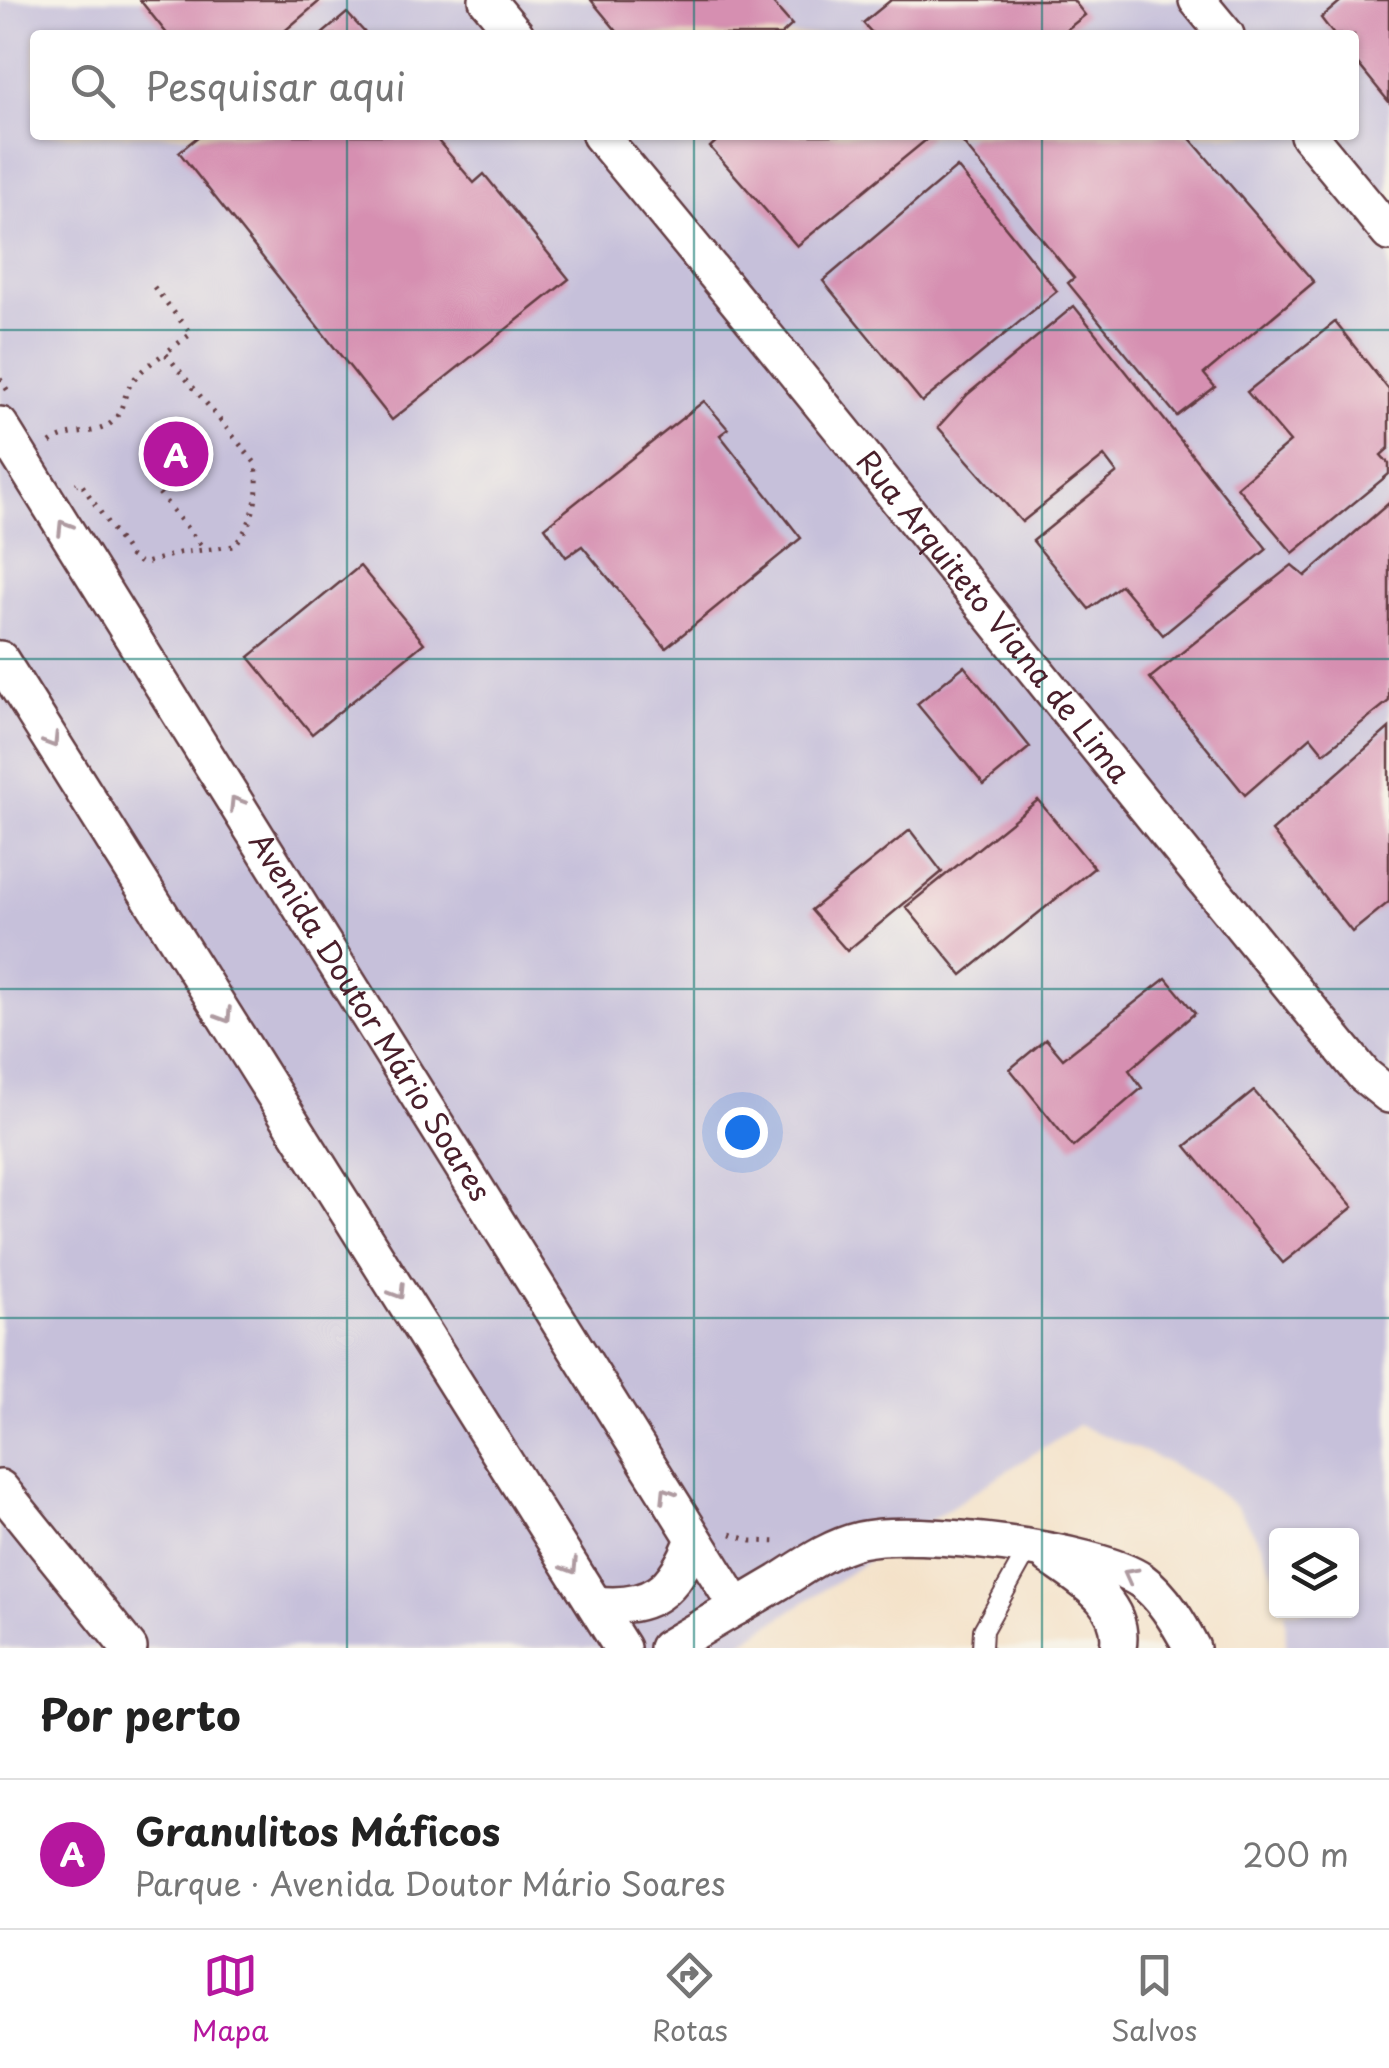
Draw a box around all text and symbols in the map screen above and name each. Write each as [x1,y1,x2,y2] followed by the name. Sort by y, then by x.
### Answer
[30,30,1359,140] search box
[145,57,406,114] text: Pesquisar aqui
[65,58,120,113] icon: search
[144,416,208,492] pin: A
[847,440,1143,792] street label: Rua Arquiteto Viana de Lima
[57,520,76,538] one-way arrow
[40,730,59,748] one-way arrow
[229,796,248,814] one-way arrow
[239,823,504,1209] street label: Avenida Doutor Mário Soares
[212,1006,231,1024] one-way arrow
[717,1107,768,1158] your location
[385,1281,404,1299] one-way arrow
[660,1487,679,1505] one-way arrow
[1269,1528,1359,1618] map controls
[1269,1528,1359,1618] button: layers
[559,1556,578,1574] one-way arrow
[1123,1568,1141,1587] one-way arrow
[40,1682,241,1745] text: Por perto
[135,1802,500,1859] text: Granulitos Máficos
[60,1830,85,1878] text: A
[1242,1830,1349,1878] text: 200 m
[135,1859,726,1907] text: Parque · Avenida Doutor Mário Soares
[192,1948,269,2051] tab: Mapa
[652,1948,728,2051] tab: Rotas
[1111,1948,1197,2051] tab: Salvos

